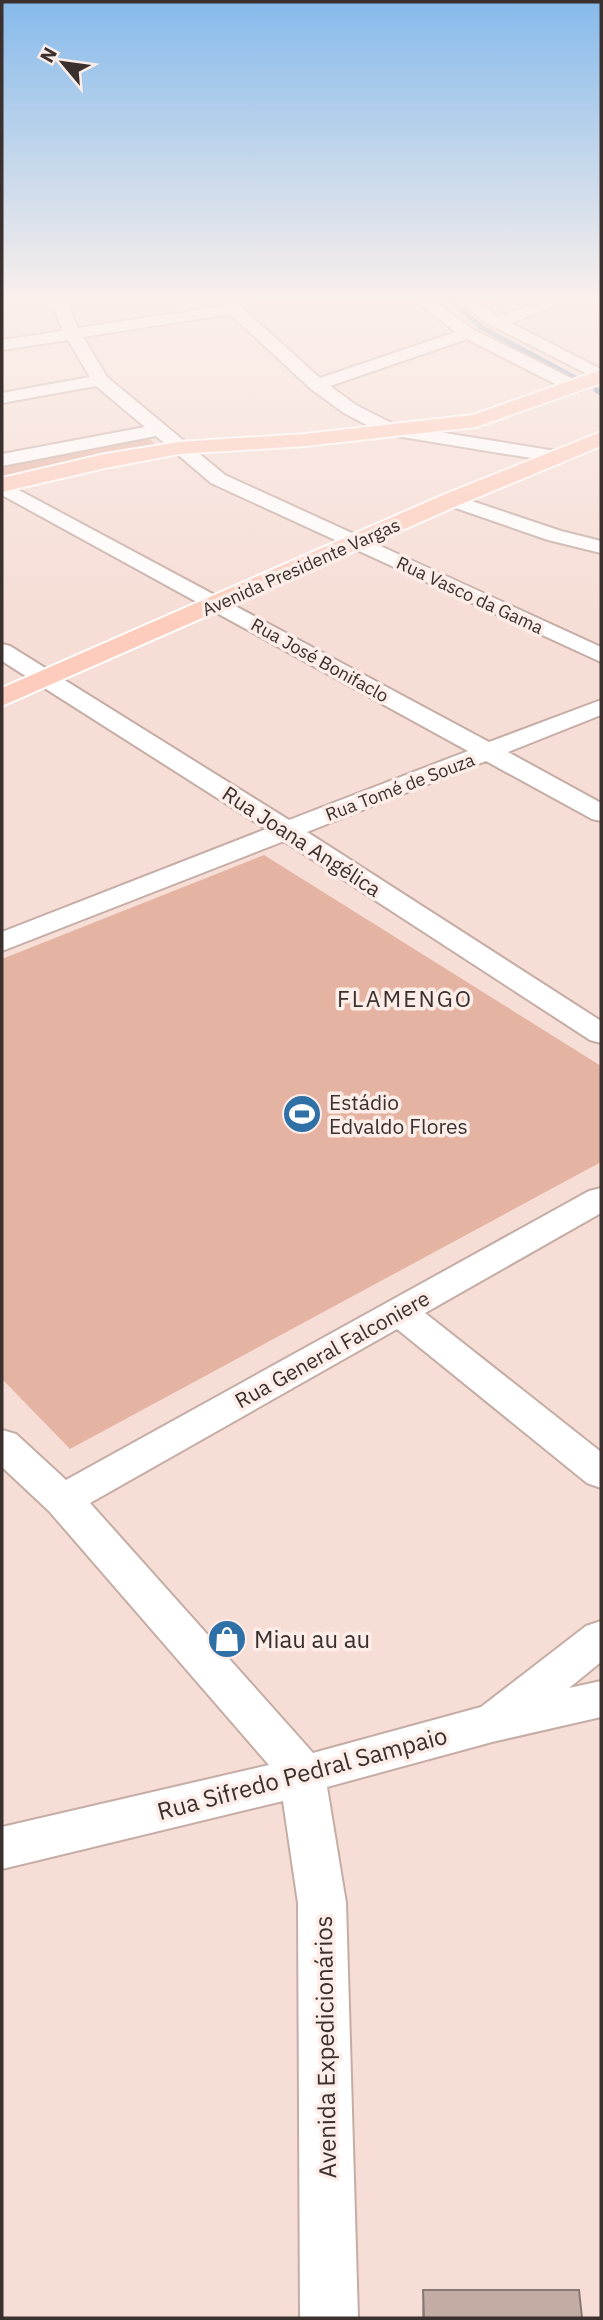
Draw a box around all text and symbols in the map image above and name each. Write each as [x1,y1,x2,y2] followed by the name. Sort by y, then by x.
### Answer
[28,28,98,98] north arrow
[34,43,62,67] text: N
[198,513,404,621] street label: Avenida Presidente Vargas
[393,551,547,639] street label: Rua Vasco da Gama
[247,613,393,707] street label: Rua José Bonifaclo
[322,748,478,826] street label: Rua Tomé de Souza
[217,779,387,903] street label: Rua Joana Angélica
[337,983,473,1013] district label: FLAMENGO
[329,1088,468,1140] place label: Estádio Edvaldo Flores
[281,1093,323,1135] sports icon: Estádio Edvaldo Flores
[230,1284,434,1414] street label: Rua General Falconiere
[206,1618,248,1660] shop icon: Miau au au
[254,1623,370,1655] place label: Miau au au
[154,1719,450,1827] street label: Rua Sifredo Pedral Sampaio
[307,1915,343,2179] street label: Avenida Expedicionários

